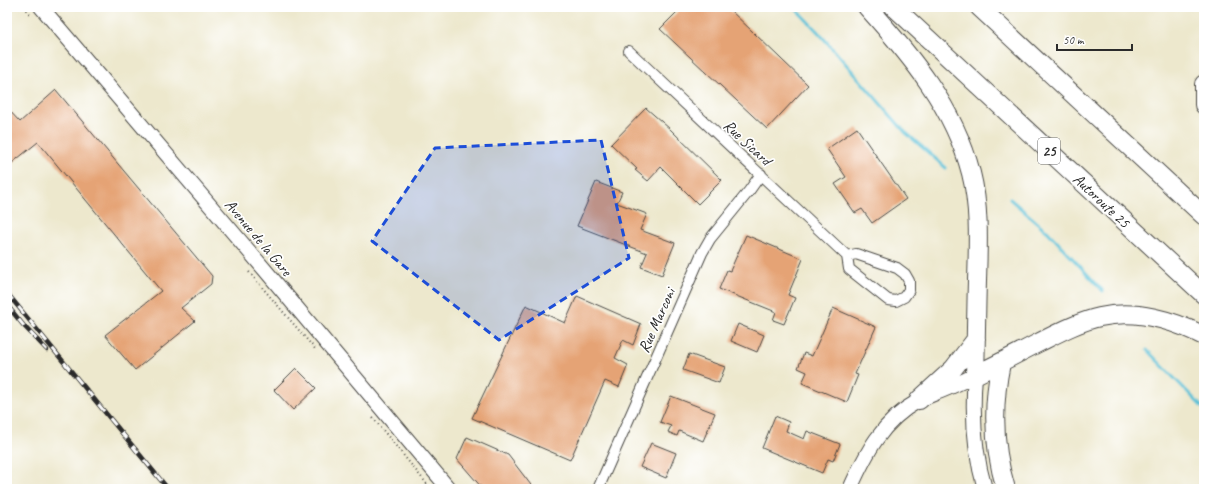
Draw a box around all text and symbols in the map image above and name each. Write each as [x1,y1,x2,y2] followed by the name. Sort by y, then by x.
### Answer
[1057,26,1132,52] scale bar
[1063,32,1085,48] text: 50 m
[719,115,778,172] street label: Rue Sicard
[1038,138,1060,164] road number: 25
[1069,169,1135,233] street label: Autoroute 25
[220,195,297,282] street label: Avenue de la Gare
[634,283,681,356] street label: Rue Marconi

